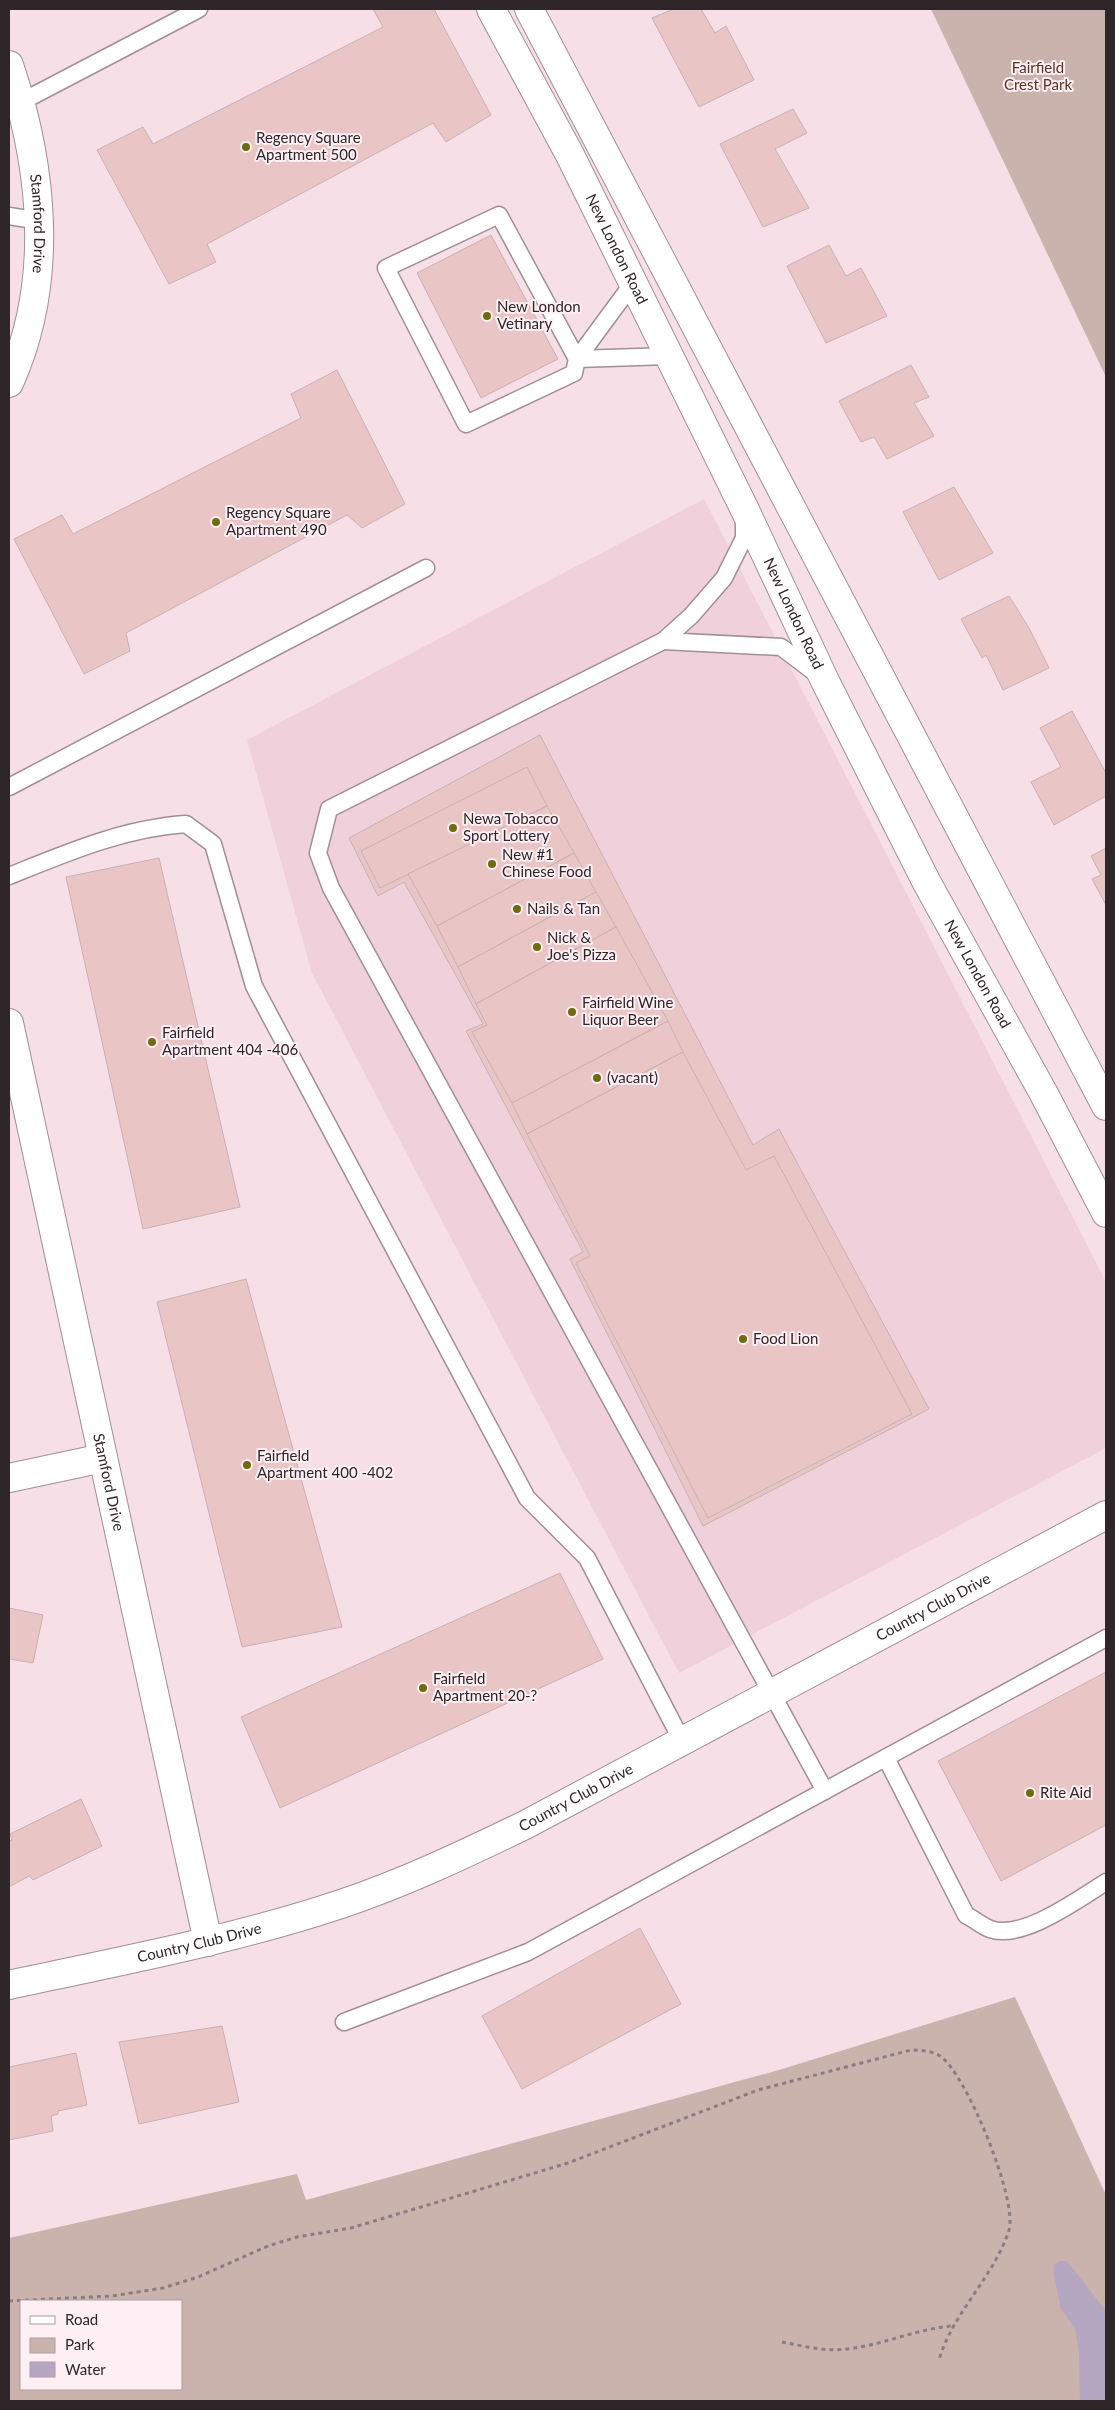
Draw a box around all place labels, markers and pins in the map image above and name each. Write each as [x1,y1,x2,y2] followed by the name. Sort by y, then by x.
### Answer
[256,128,361,163] place label: Regency Square Apartment 500
[240,141,252,153] marker: Regency Square Apartment 500
[497,297,581,332] place label: New London Vetinary
[481,310,493,322] marker: New London Vetinary
[226,503,331,538] place label: Regency Square Apartment 490
[210,516,222,528] marker: Regency Square Apartment 490
[463,809,559,844] place label: Newa Tobacco Sport Lottery
[447,822,459,834] marker: Newa Tobacco Sport Lottery
[502,845,592,880] place label: New #1 Chinese Food
[486,858,498,870] marker: New #1 Chinese Food
[527,899,600,917] place label: Nails & Tan
[511,903,523,915] marker: Nails & Tan
[547,928,616,963] place label: Nick & Joe's Pizza
[531,941,543,953] marker: Nick & Joe's Pizza
[582,993,673,1028] place label: Fairfield Wine Liquor Beer
[566,1006,578,1018] marker: Fairfield Wine Liquor Beer
[162,1023,298,1058] place label: Fairfield Apartment 404 -406
[146,1036,158,1048] marker: Fairfield Apartment 404 -406
[607,1068,658,1086] place label: (vacant)
[591,1072,603,1084] marker: (vacant)
[753,1329,818,1347] place label: Food Lion
[737,1333,749,1345] marker: Food Lion
[257,1446,393,1481] place label: Fairfield Apartment 400 -402
[241,1459,253,1471] marker: Fairfield Apartment 400 -402
[433,1669,538,1704] place label: Fairfield Apartment 20-?
[417,1682,429,1694] marker: Fairfield Apartment 20-?
[1040,1783,1092,1801] place label: Rite Aid
[1024,1787,1036,1799] marker: Rite Aid

